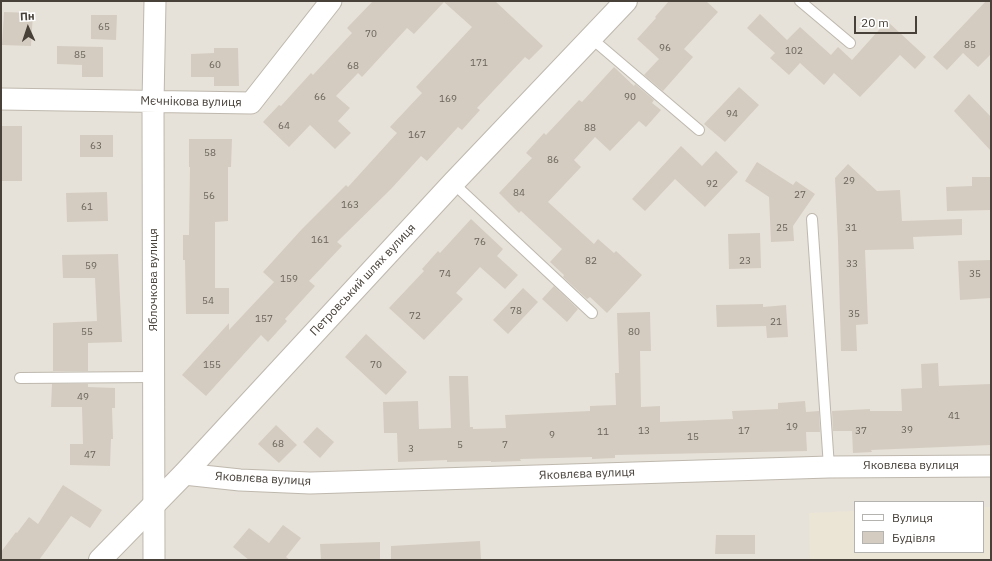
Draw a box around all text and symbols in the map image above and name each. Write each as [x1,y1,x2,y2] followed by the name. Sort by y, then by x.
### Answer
[8,8,48,48] north arrow
[856,8,919,34] scale bar
[20,9,35,23] text: Пн
[861,15,889,30] text: 20 m
[98,21,110,33] house number: 65
[365,28,377,40] house number: 70
[964,39,976,51] house number: 85
[659,42,671,54] house number: 96
[785,45,803,57] house number: 102
[74,49,86,61] house number: 85
[470,57,488,69] house number: 171
[209,59,221,71] house number: 60
[347,60,359,72] house number: 68
[314,91,326,103] house number: 66
[624,91,636,103] house number: 90
[439,93,457,105] house number: 169
[140,94,242,110] street label: Мєчнікова вулиця
[726,108,738,120] house number: 94
[278,120,290,132] house number: 64
[584,122,596,134] house number: 88
[408,129,426,141] house number: 167
[90,140,102,152] house number: 63
[204,147,216,159] house number: 58
[547,154,559,166] house number: 86
[843,175,855,187] house number: 29
[706,178,718,190] house number: 92
[513,187,525,199] house number: 84
[794,189,806,201] house number: 27
[203,190,215,202] house number: 56
[341,199,359,211] house number: 163
[81,201,93,213] house number: 61
[307,221,419,339] street label: Петровський шлях вулиця
[776,222,788,234] house number: 25
[845,222,857,234] house number: 31
[147,228,161,332] street label: Яблочкова вулиця
[311,234,329,246] house number: 161
[474,236,486,248] house number: 76
[585,255,597,267] house number: 82
[739,255,751,267] house number: 23
[846,258,858,270] house number: 33
[85,260,97,272] house number: 59
[439,268,451,280] house number: 74
[969,268,981,280] house number: 35
[280,273,298,285] house number: 159
[202,295,214,307] house number: 54
[510,305,522,317] house number: 78
[848,308,860,320] house number: 35
[409,310,421,322] house number: 72
[255,313,273,325] house number: 157
[770,316,782,328] house number: 21
[81,326,93,338] house number: 55
[628,326,640,338] house number: 80
[203,359,221,371] house number: 155
[370,359,382,371] house number: 70
[77,391,89,403] house number: 49
[948,410,960,422] house number: 41
[786,421,798,433] house number: 19
[901,424,913,436] house number: 39
[638,425,650,437] house number: 13
[738,425,750,437] house number: 17
[855,425,867,437] house number: 37
[597,426,609,438] house number: 11
[549,429,555,441] house number: 9
[687,431,699,443] house number: 15
[272,438,284,450] house number: 68
[457,439,463,451] house number: 5
[502,439,508,451] house number: 7
[408,443,414,455] house number: 3
[84,449,96,461] house number: 47
[863,459,959,473] street label: Яковлєва вулиця
[539,465,635,483] street label: Яковлєва вулиця
[215,469,311,489] street label: Яковлєва вулиця
[854,501,984,553] legend
[892,510,933,525] text: Вулиця
[892,530,935,545] text: Будівля

